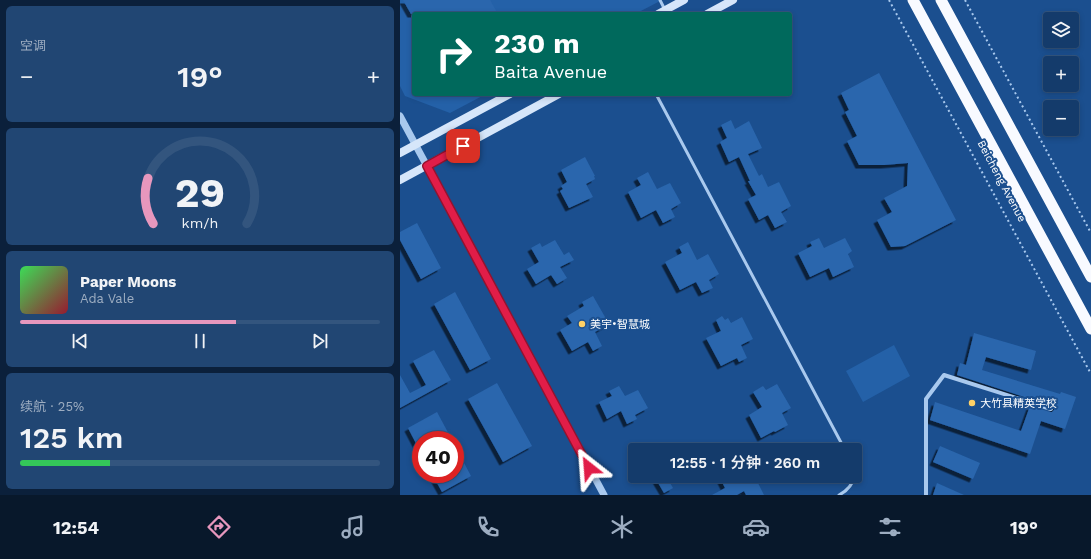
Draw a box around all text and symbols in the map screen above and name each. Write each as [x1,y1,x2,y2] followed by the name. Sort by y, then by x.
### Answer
[1043,12,1079,136] map controls
[1043,12,1079,48] button: layers
[494,27,580,60] text: 230 m
[428,28,480,80] icon: right
[20,38,46,53] text: 空调
[1043,56,1079,92] button: +
[177,59,223,94] text: 19°
[494,61,607,82] text: Baita Avenue
[20,64,33,89] text: −
[367,64,380,89] text: +
[1043,100,1079,136] button: −
[446,129,480,163] pin
[452,135,474,157] icon: arrive
[975,138,1029,224] street label: Beicheng Avenue
[175,168,225,217] text: 29
[182,215,218,231] text: km/h
[80,273,176,291] text: Paper Moons
[80,291,134,306] text: Ada Vale
[590,318,650,331] place label: 美宇•智慧城
[577,319,587,329] marker: 美宇•智慧城
[69,330,91,352] icon: previous
[189,330,211,352] icon: pause
[309,330,331,352] icon: next
[980,397,1057,410] place label: 大竹县精英学校
[967,398,977,408] marker: 大竹县精英学校
[20,399,84,414] text: 续航 · 25%
[20,420,123,455] text: 125 km
[412,431,464,483] speed limit sign: 40
[568,447,610,489] position arrow
[670,454,820,472] text: 12:55 · 1 分钟 · 260 m
[205,513,233,541] icon: directions
[339,513,367,541] icon: music
[474,513,502,541] icon: phone
[608,513,636,541] icon: climate
[742,513,770,541] icon: car
[876,513,904,541] icon: filters
[53,517,99,538] text: 12:54
[1010,517,1038,538] text: 19°

